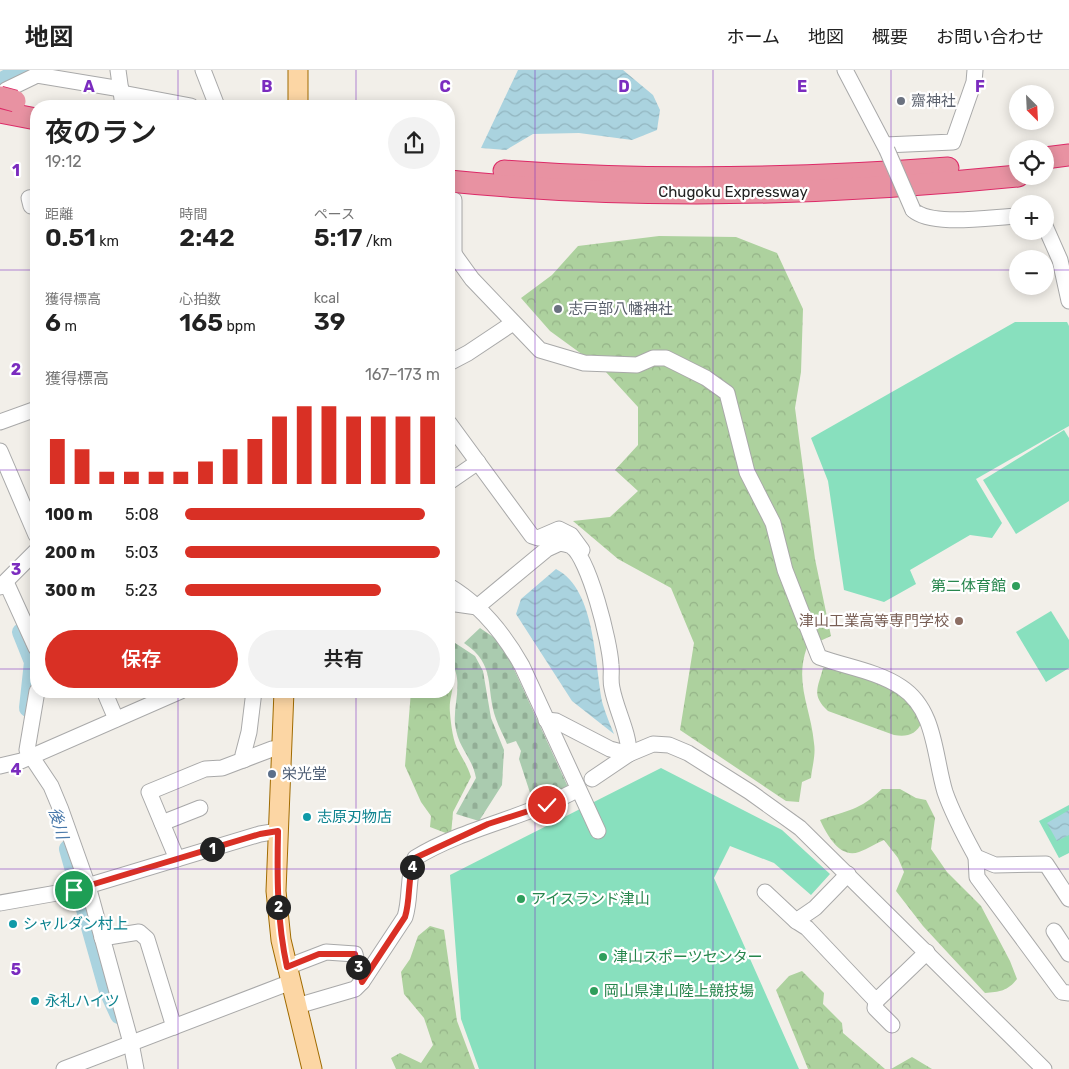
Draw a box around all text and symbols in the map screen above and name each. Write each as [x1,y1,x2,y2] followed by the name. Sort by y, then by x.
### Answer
[25,23,73,51] text: 地図
[727,26,780,48] text: ホーム
[808,26,844,48] text: 地図
[872,26,908,48] text: 概要
[936,26,1044,48] text: お問い合わせ
[83,77,95,96] text: A
[261,77,273,96] text: B
[439,77,451,96] text: C
[618,77,630,96] text: D
[797,77,807,96] text: E
[975,77,985,96] text: F
[1009,85,1054,130] north arrow
[1009,85,1054,295] map controls
[911,92,956,110] place label: 齋神社
[895,95,907,107] marker: 齋神社
[45,116,157,149] text: 夜のラン
[388,117,440,169] button: share
[1009,140,1054,185] button: locate
[45,152,82,171] text: 19:12
[12,161,20,180] text: 1
[658,183,808,201] street label: Chugoku Expressway
[1009,195,1054,240] button: +
[45,206,73,223] text: 距離
[179,206,207,223] text: 時間
[314,206,355,223] text: ペース
[45,223,96,252] text: 0.51
[179,223,235,252] text: 2:42
[314,223,362,252] text: 5:17
[96,233,119,250] text: km
[362,233,392,250] text: /km
[1009,250,1054,295] button: −
[314,290,339,307] text: kcal
[45,291,101,308] text: 獲得標高
[179,291,221,308] text: 心拍数
[568,300,673,318] place label: 志戸部八幡神社
[552,303,564,315] marker: 志戸部八幡神社
[314,307,345,336] text: 39
[45,308,61,337] text: 6
[179,308,223,337] text: 165
[61,318,77,335] text: m
[223,318,256,335] text: bpm
[11,360,21,379] text: 2
[365,365,440,384] text: 167–173 m
[45,369,109,388] text: 獲得標高
[45,505,93,524] text: 100 m
[125,505,159,524] text: 5:08
[45,543,95,562] text: 200 m
[125,543,158,562] text: 5:03
[11,560,21,579] text: 3
[931,577,1006,595] place label: 第二体育館
[1010,580,1022,592] marker: 第二体育館
[45,581,95,600] text: 300 m
[125,581,158,600] text: 5:23
[799,612,949,630] place label: 津山工業高等専門学校
[953,615,965,627] marker: 津山工業高等専門学校
[45,630,238,688] button: 保存
[248,630,440,688] button: 共有
[11,760,22,779] text: 4
[282,765,327,783] place label: 栄光堂
[266,768,278,780] marker: 栄光堂
[526,784,568,826] pin
[533,791,561,819] icon: check
[45,805,73,843] water label: 後川
[317,808,392,826] place label: 志原刃物店
[301,811,313,823] marker: 志原刃物店
[200,836,224,862] pin: 1
[209,841,216,858] text: 1
[400,854,424,880] pin: 4
[408,859,417,876] text: 4
[53,869,95,911] pin
[60,876,88,904] icon: arrive
[531,890,650,908] place label: アイスランド津山
[515,893,527,905] marker: アイスランド津山
[266,894,290,920] pin: 2
[274,899,283,916] text: 2
[23,915,128,933] place label: シャルダン村上
[7,918,19,930] marker: シャルダン村上
[613,948,763,966] place label: 津山スポーツセンター
[597,951,609,963] marker: 津山スポーツセンター
[346,954,370,980] pin: 3
[354,959,363,976] text: 3
[11,960,21,979] text: 5
[604,982,754,1000] place label: 岡山県津山陸上競技場
[588,985,600,997] marker: 岡山県津山陸上競技場
[45,992,120,1010] place label: 永礼ハイツ
[29,995,41,1007] marker: 永礼ハイツ

